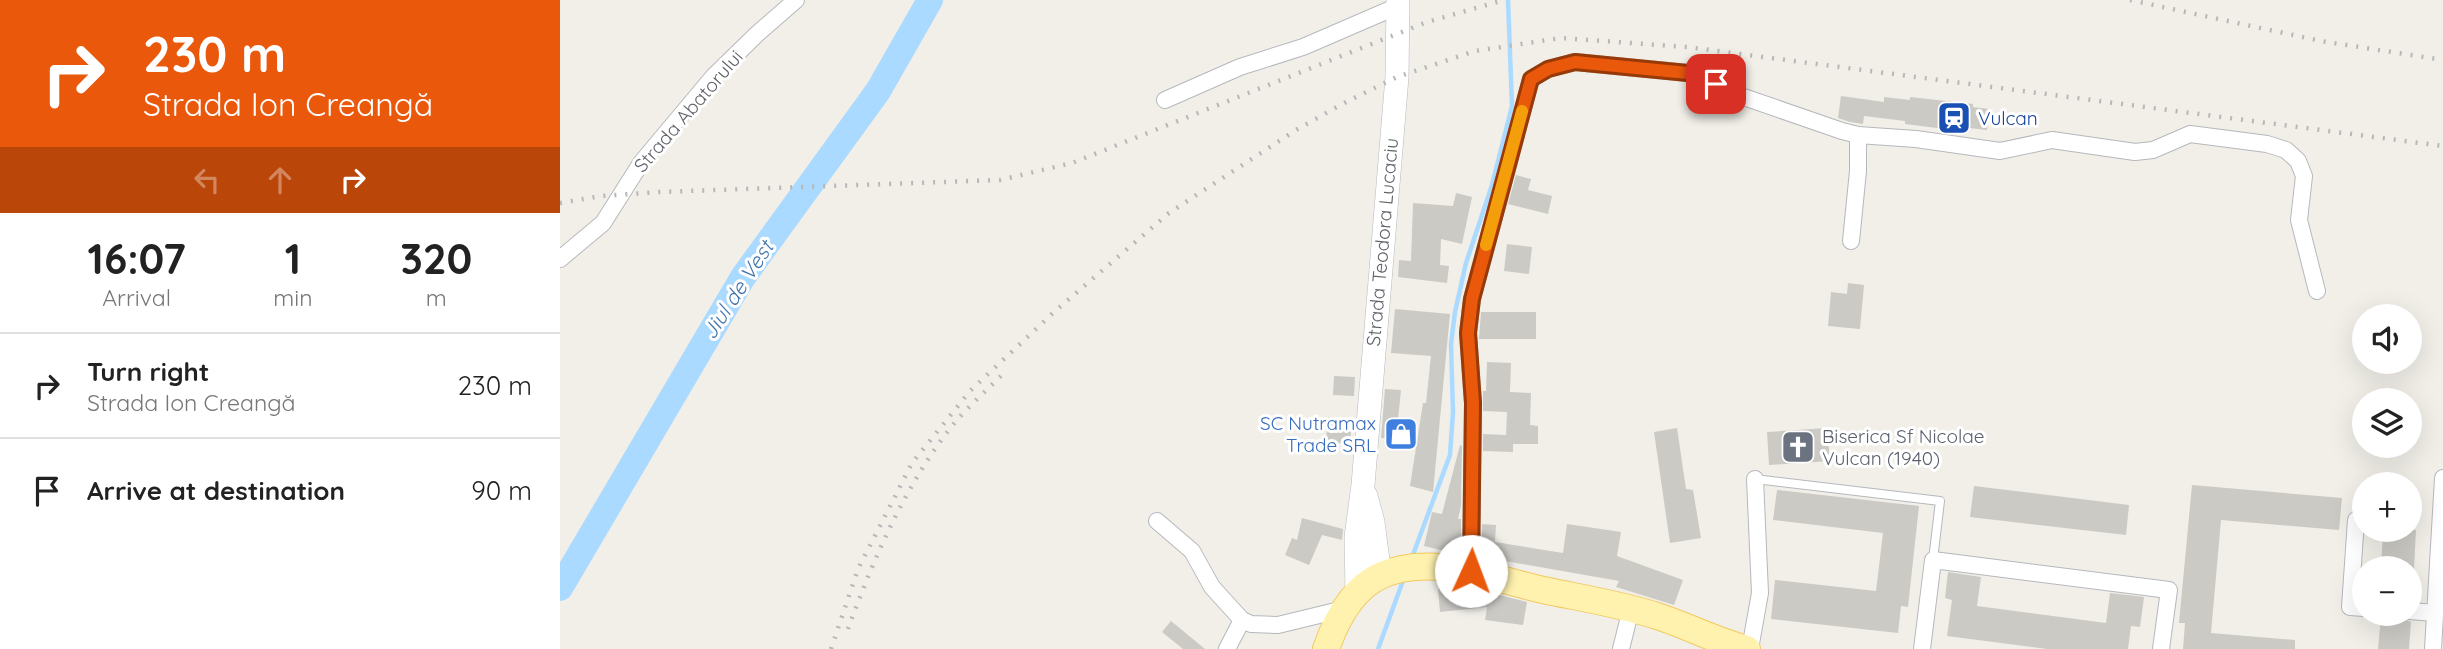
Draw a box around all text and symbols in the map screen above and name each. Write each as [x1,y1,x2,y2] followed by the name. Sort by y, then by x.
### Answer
[143,23,286,84] text: 230 m
[28,28,119,119] icon: right
[628,45,748,177] street label: Strada Abatorului
[1686,54,1746,114] pin
[1697,65,1735,103] icon: arrive
[143,84,433,124] text: Strada Ion Creangă
[1935,99,1973,137] station icon: Vulcan
[1978,106,2038,130] place label: Vulcan
[1361,137,1403,347] street label: Strada Teodora Lucaciu
[188,161,226,199] icon: left
[261,161,299,199] icon: ahead
[334,161,372,199] icon: right
[88,232,186,285] text: 16:07
[285,232,301,285] text: 1
[400,232,472,285] text: 320
[696,233,780,343] water label: Jiul de Vest
[102,283,171,312] text: Arrival
[273,283,313,312] text: min
[426,283,447,312] text: m
[2352,304,2422,626] map controls
[2352,304,2422,374] button: sound
[87,355,209,388] text: Turn right
[28,367,66,405] icon: right
[458,369,532,402] text: 230 m
[87,388,295,417] text: Strada Ion Creangă
[2352,388,2422,458] button: layers
[1260,411,1376,457] place label: SC Nutramax Trade SRL
[1382,415,1420,453] shop icon: SC Nutramax Trade SRL
[1822,424,1985,470] place label: Biserica Sf Nicolae Vulcan (1940)
[1779,428,1817,466] church icon: Biserica Sf Nicolae Vulcan (1940)
[28,472,66,510] icon: arrive
[2352,472,2422,542] button: +
[87,474,345,507] text: Arrive at destination
[471,474,532,507] text: 90 m
[1434,534,1508,608] position arrow
[2352,556,2422,626] button: −

